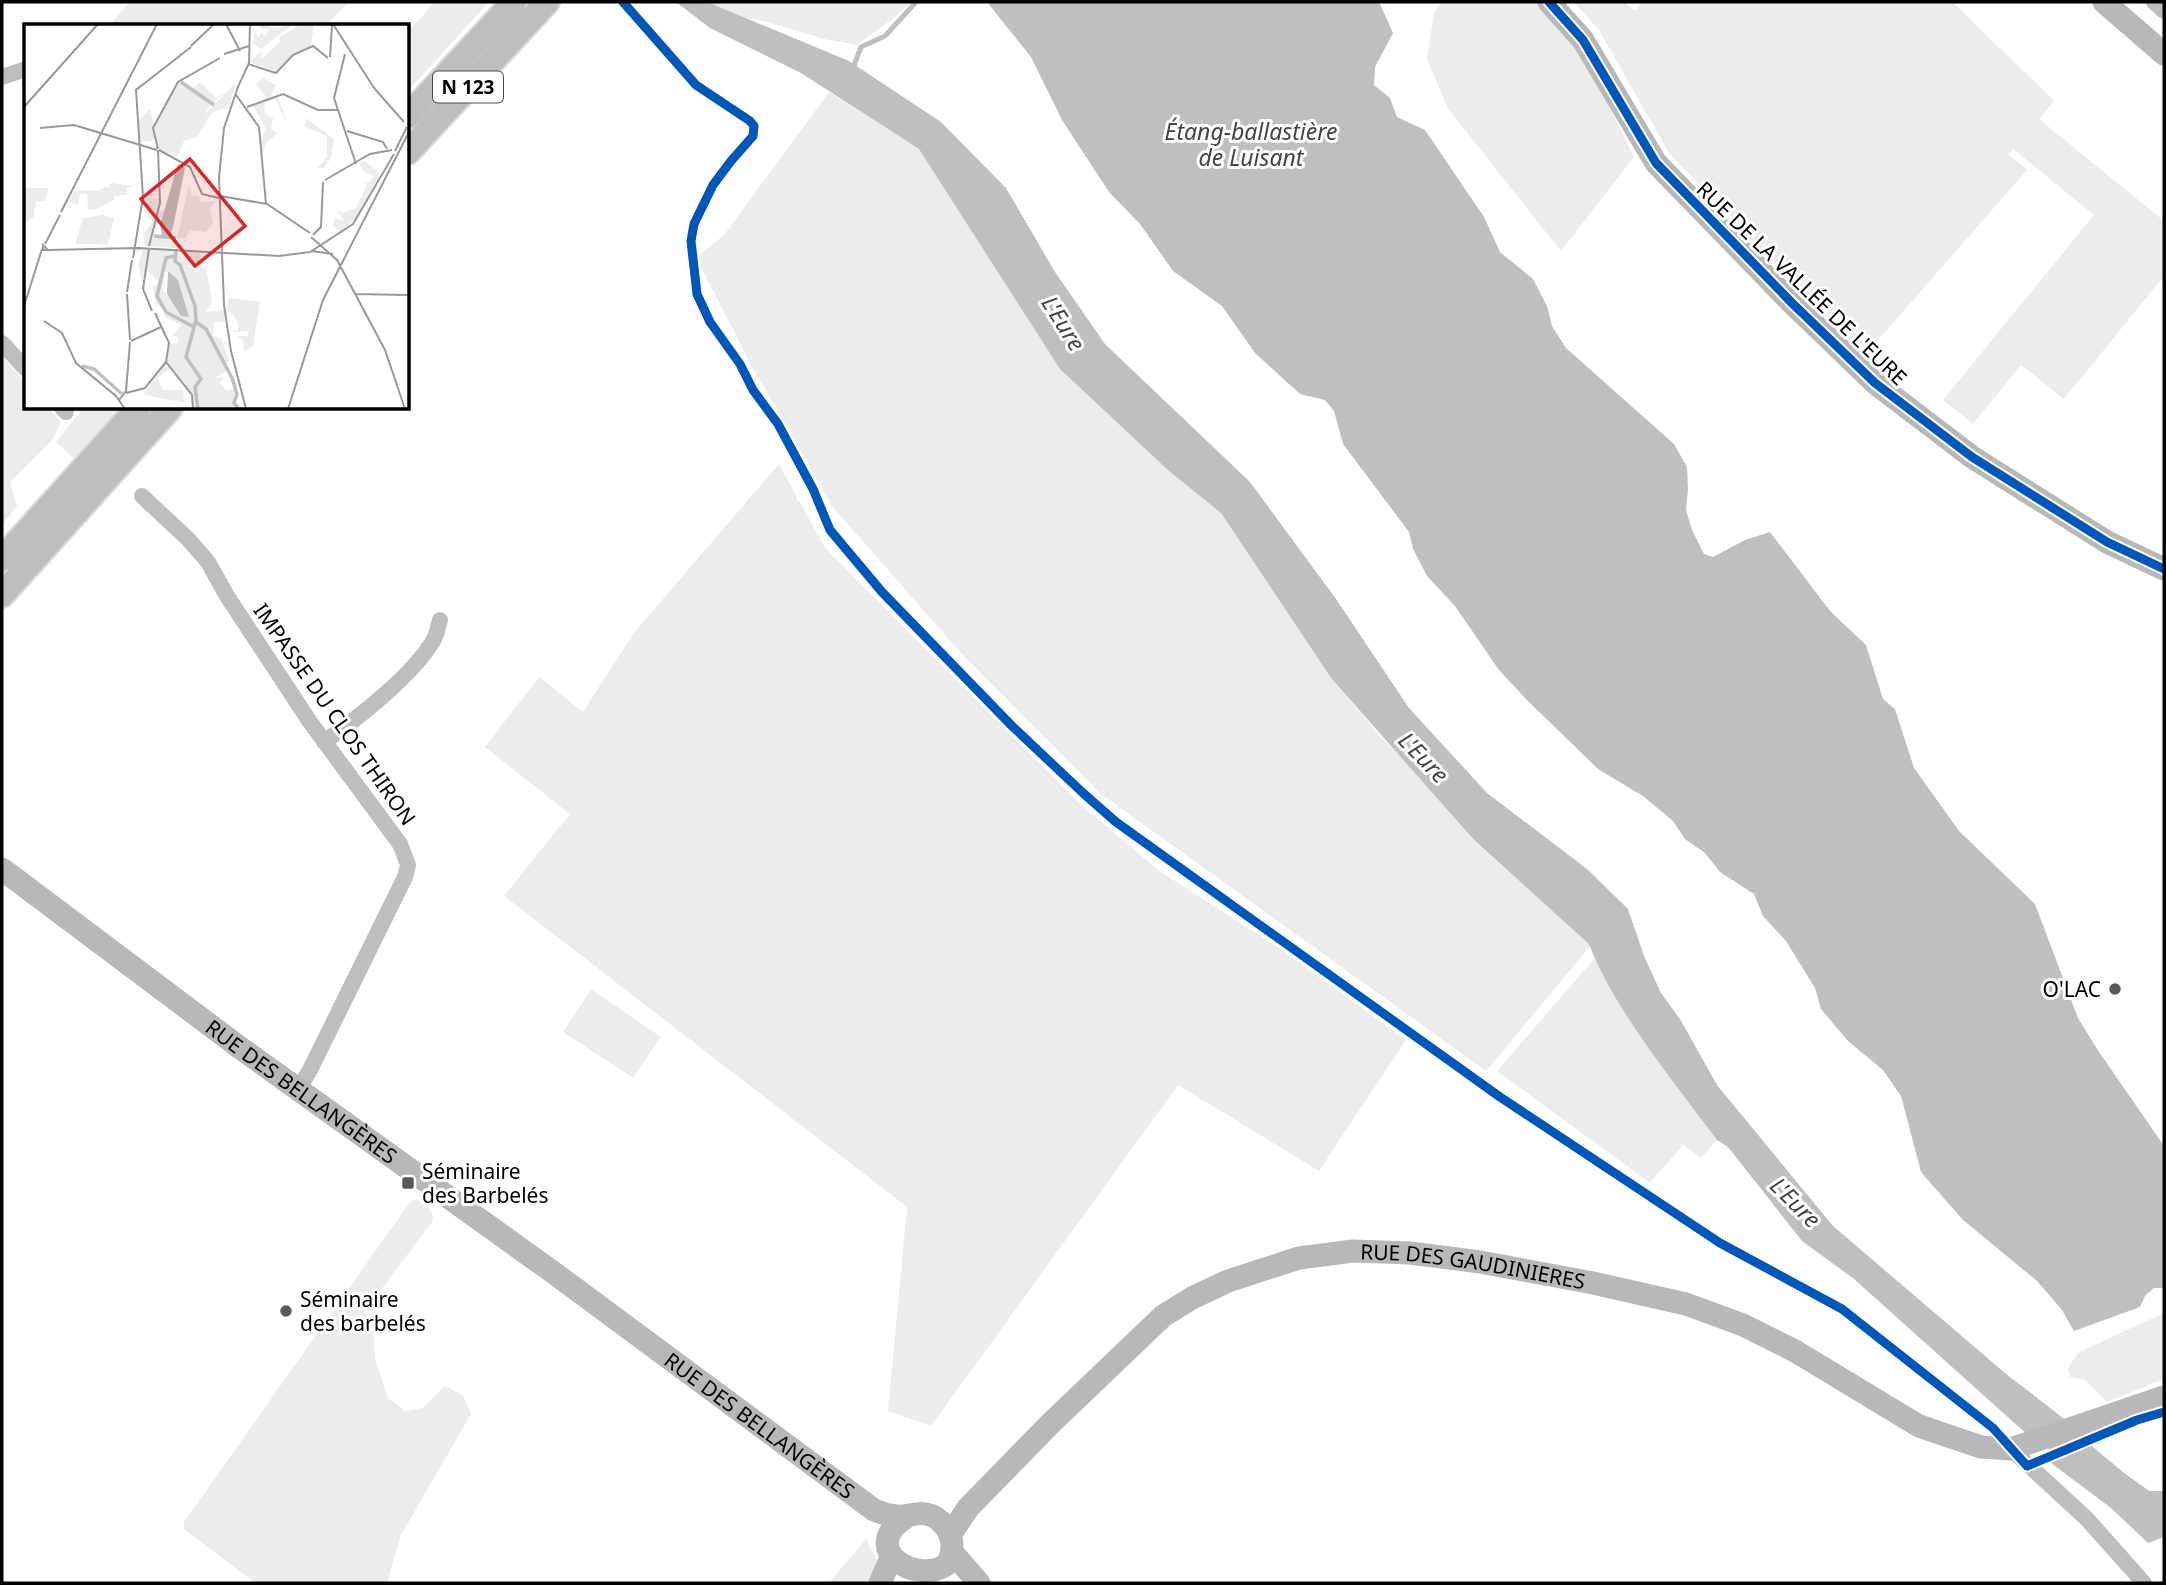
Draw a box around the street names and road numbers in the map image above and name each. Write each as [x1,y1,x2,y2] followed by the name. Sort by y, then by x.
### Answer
[433,72,503,102] road number: N 123
[1691,175,1913,391] street label: RUE DE LA VALLÉE DE L'EURE
[248,598,422,830] street label: IMPASSE DU CLOS THIRON
[200,1013,403,1170] street label: RUE DES BELLANGÈRES
[1360,1237,1588,1295] street label: RUE DES GAUDINIERES
[659,1346,860,1505] street label: RUE DES BELLANGÈRES

